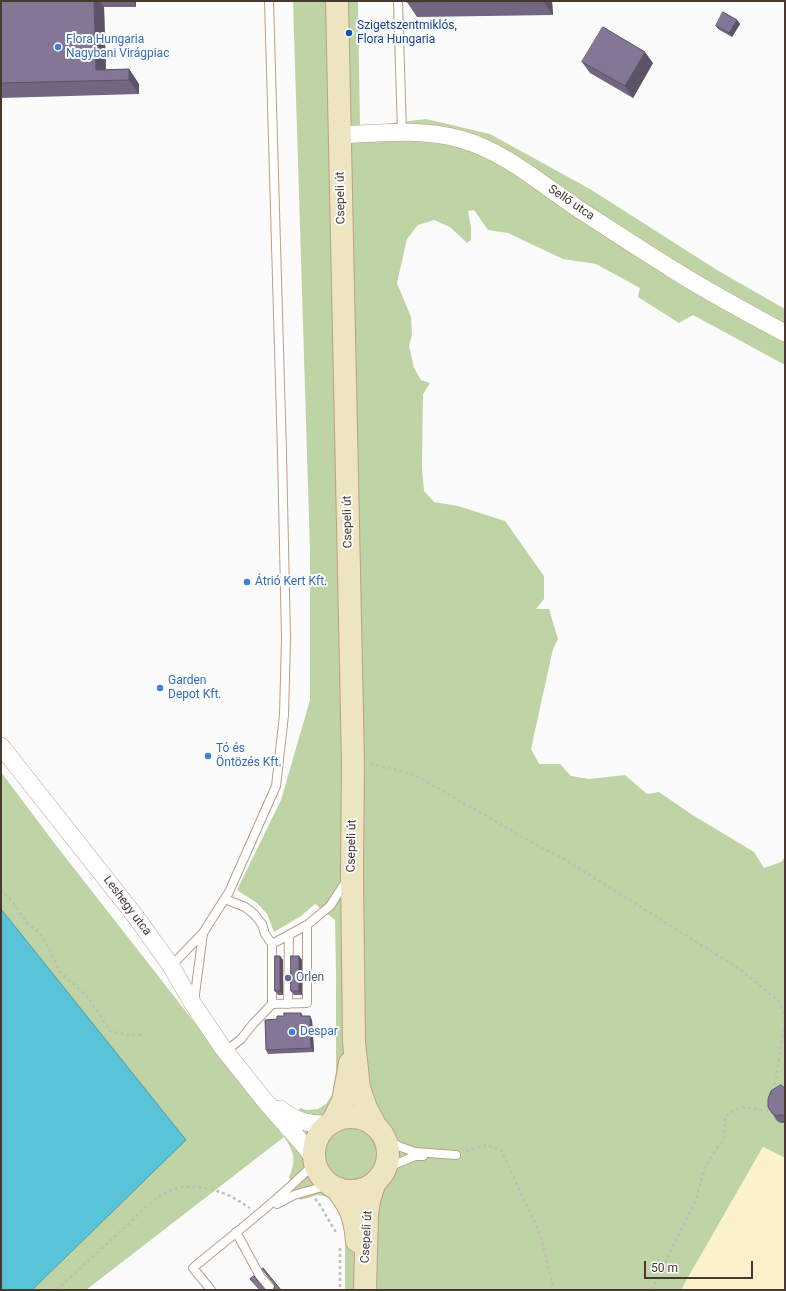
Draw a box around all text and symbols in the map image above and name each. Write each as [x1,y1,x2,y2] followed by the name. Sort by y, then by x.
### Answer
[357,19,457,47] place label: Szigetszentmiklós, Flora Hungaria
[344,28,354,38] marker: Szigetszentmiklós, Flora Hungaria
[66,33,169,61] place label: Flora Hungaria Nagybani Virágpiac
[53,42,63,52] marker: Flora Hungaria Nagybani Virágpiac
[333,171,349,225] street label: Csepeli út
[545,182,597,224] street label: Sellő utca
[340,495,356,549] street label: Csepeli út
[255,575,327,589] place label: Átrió Kert Kft.
[242,577,252,587] marker: Átrió Kert Kft.
[168,674,222,702] place label: Garden Depot Kft.
[155,683,165,693] marker: Garden Depot Kft.
[216,742,282,770] place label: Tó és Öntözés Kft.
[203,751,213,761] marker: Tó és Öntözés Kft.
[344,819,360,873] street label: Csepeli út
[100,873,154,939] street label: Leshegy utca
[296,971,324,985] place label: Orlen
[283,973,293,983] marker: Orlen
[300,1025,338,1039] place label: Despar
[287,1027,297,1037] marker: Despar
[358,1210,376,1264] street label: Csepeli út
[646,1253,755,1279] scale bar
[651,1261,678,1275] text: 50 m

